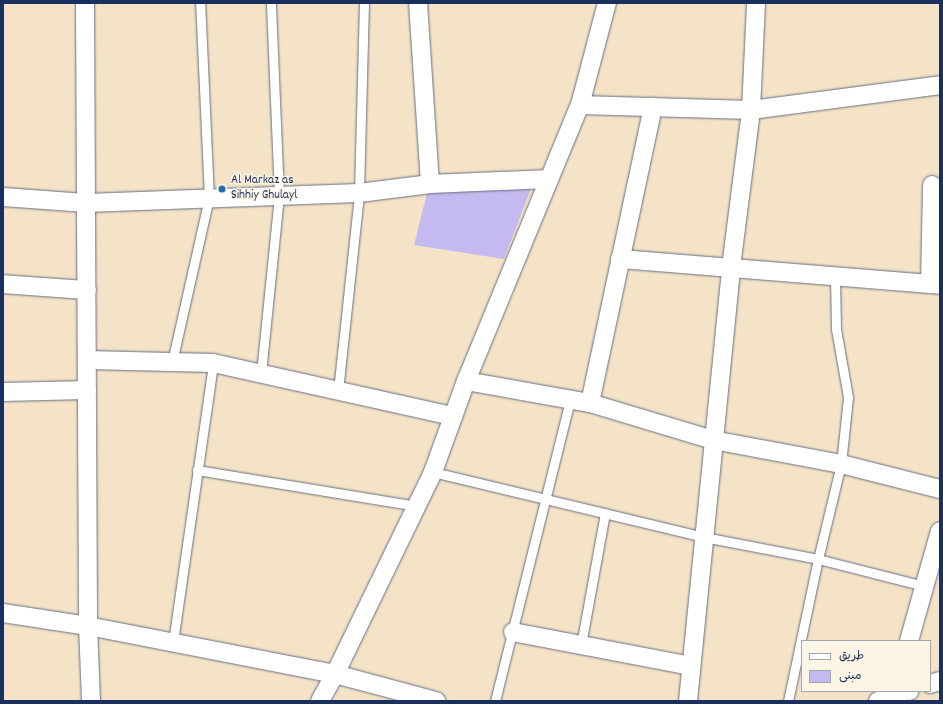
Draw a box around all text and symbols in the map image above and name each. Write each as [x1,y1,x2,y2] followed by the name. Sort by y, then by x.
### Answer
[231,174,297,205] place label: Al Markaz as Sihhiy Ghulayl
[216,183,228,195] marker: Al Markaz as Sihhiy Ghulayl
[801,640,931,692] legend
[839,648,864,665] text: طريق
[839,668,862,685] text: مبنى

